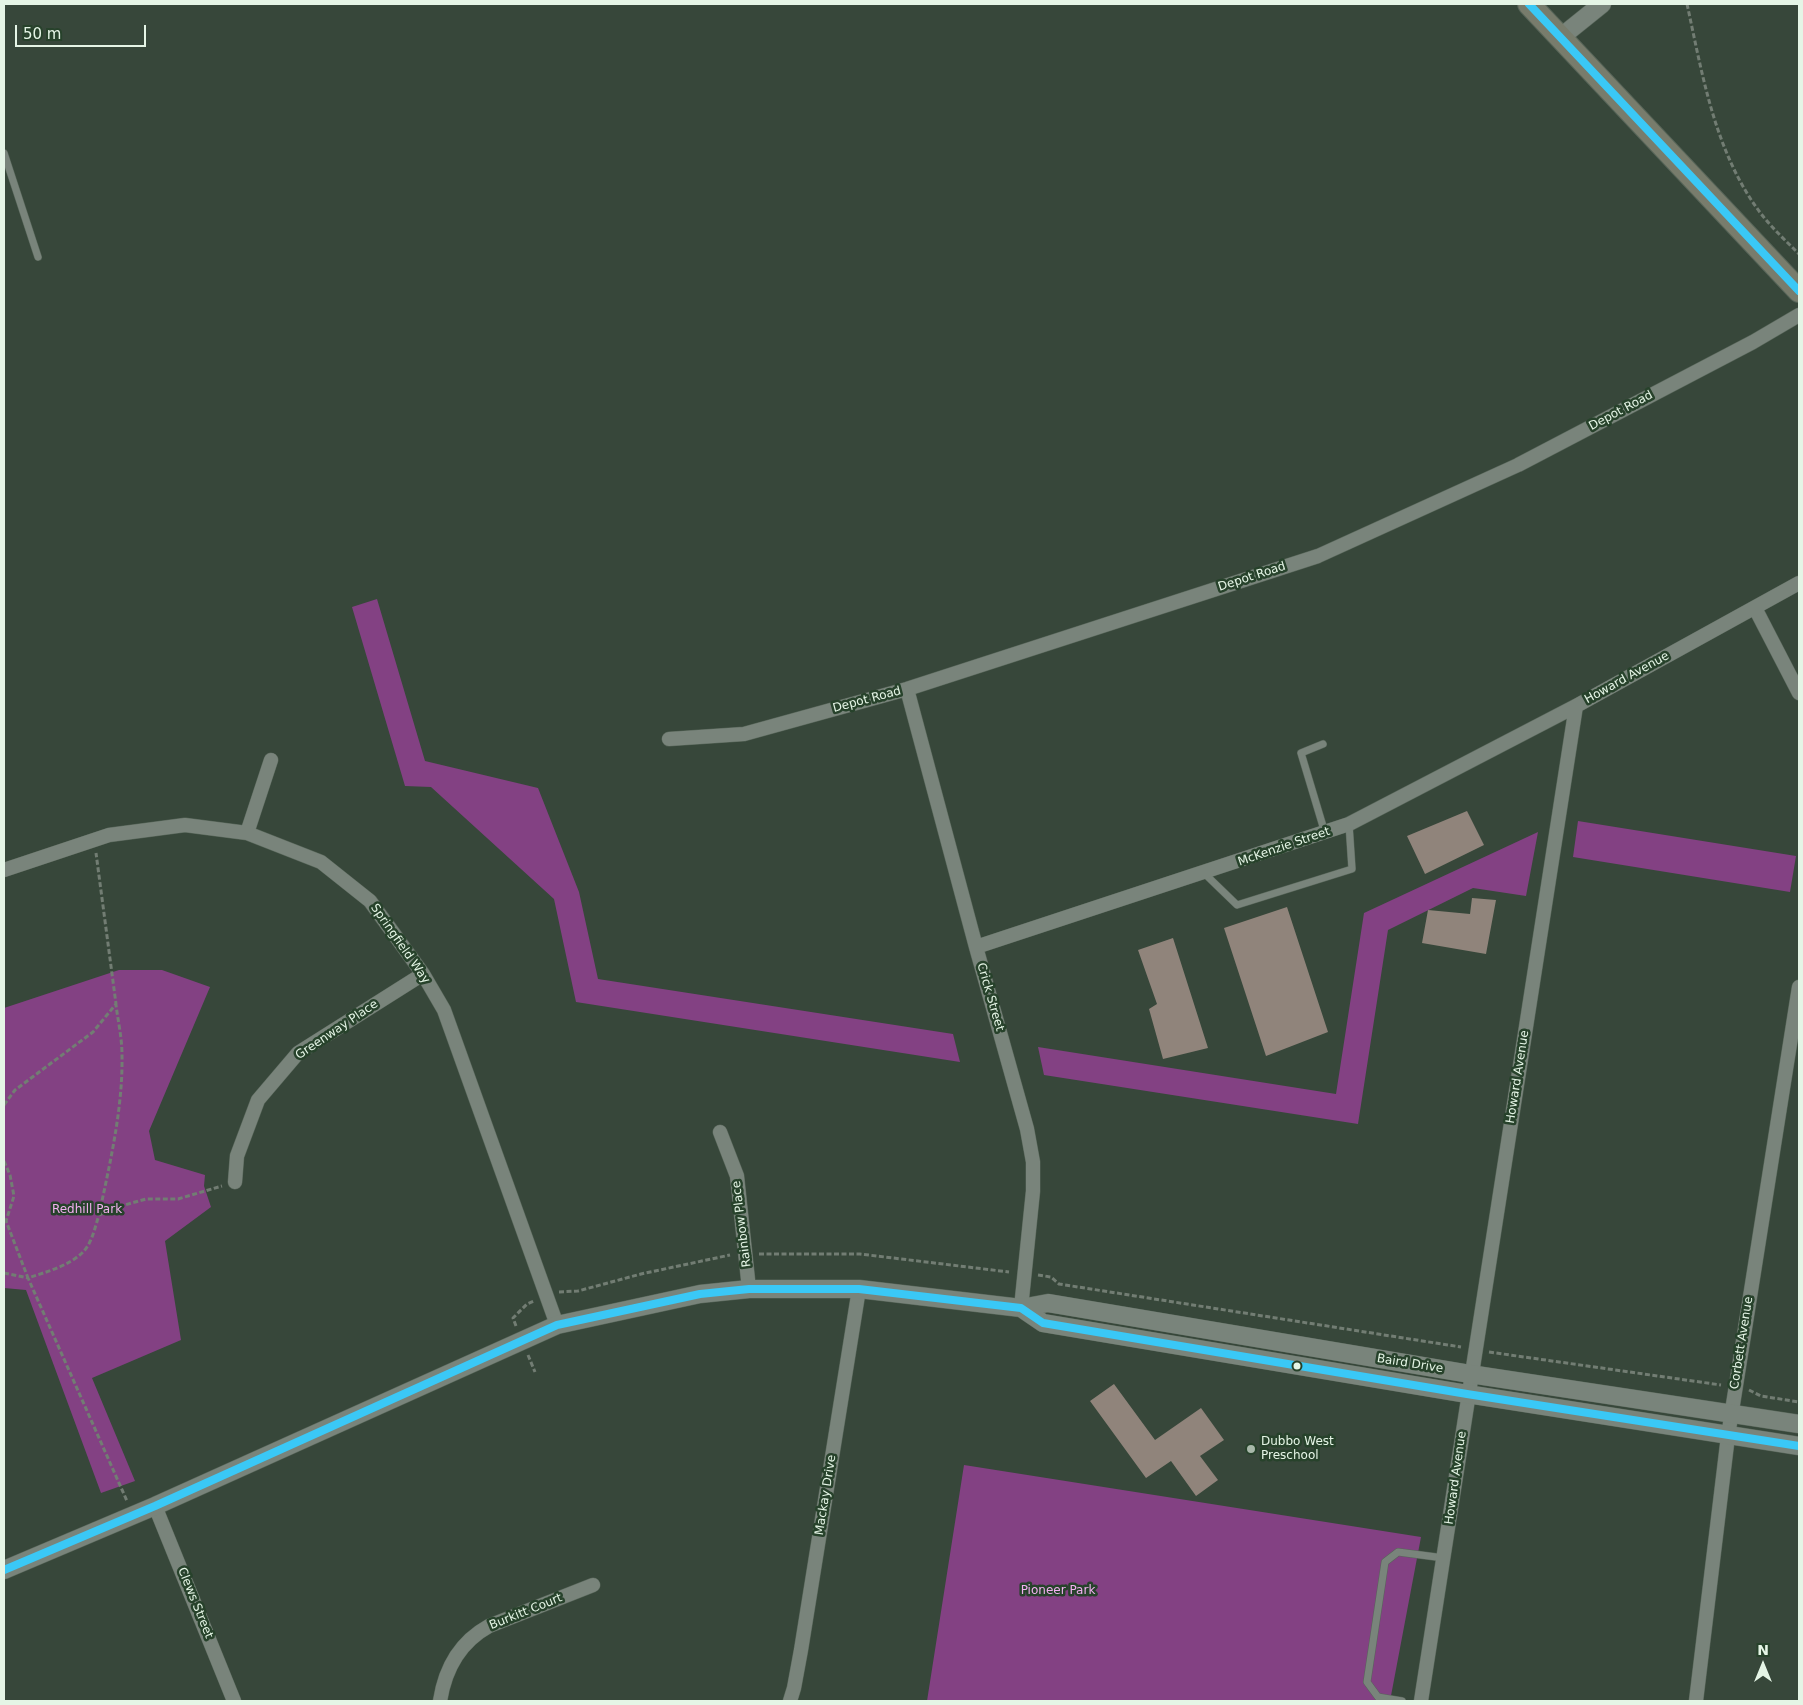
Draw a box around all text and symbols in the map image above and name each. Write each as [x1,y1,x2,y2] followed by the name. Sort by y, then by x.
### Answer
[18,15,149,47] scale bar
[23,25,61,43] text: 50 m
[1587,388,1655,434] street label: Depot Road
[1216,559,1288,595] street label: Depot Road
[1582,649,1672,707] street label: Howard Avenue
[831,684,903,716] street label: Depot Road
[1236,824,1332,870] street label: McKenzie Street
[367,901,433,987] street label: Springfield Way
[973,961,1007,1033] street label: Crick Street
[293,997,381,1063] street label: Greenway Place
[1504,1029,1532,1125] street label: Howard Avenue
[730,1180,754,1268] street label: Rainbow Place
[52,1203,122,1217] park label: Redhill Park
[1728,1296,1756,1390] street label: Corbett Avenue
[1376,1352,1444,1376] street label: Baird Drive
[1292,1361,1302,1371] unlabelled marker
[1442,1430,1470,1526] street label: Howard Avenue
[1261,1435,1334,1463] place label: Dubbo West Preschool
[1245,1443,1257,1455] marker: Dubbo West Preschool
[813,1454,839,1536] street label: Mackay Drive
[174,1565,216,1641] street label: Clews Street
[1021,1584,1095,1598] park label: Pioneer Park
[487,1591,565,1633] street label: Burkitt Court
[1738,1640,1788,1690] north arrow
[1757,1642,1769,1658] text: N

